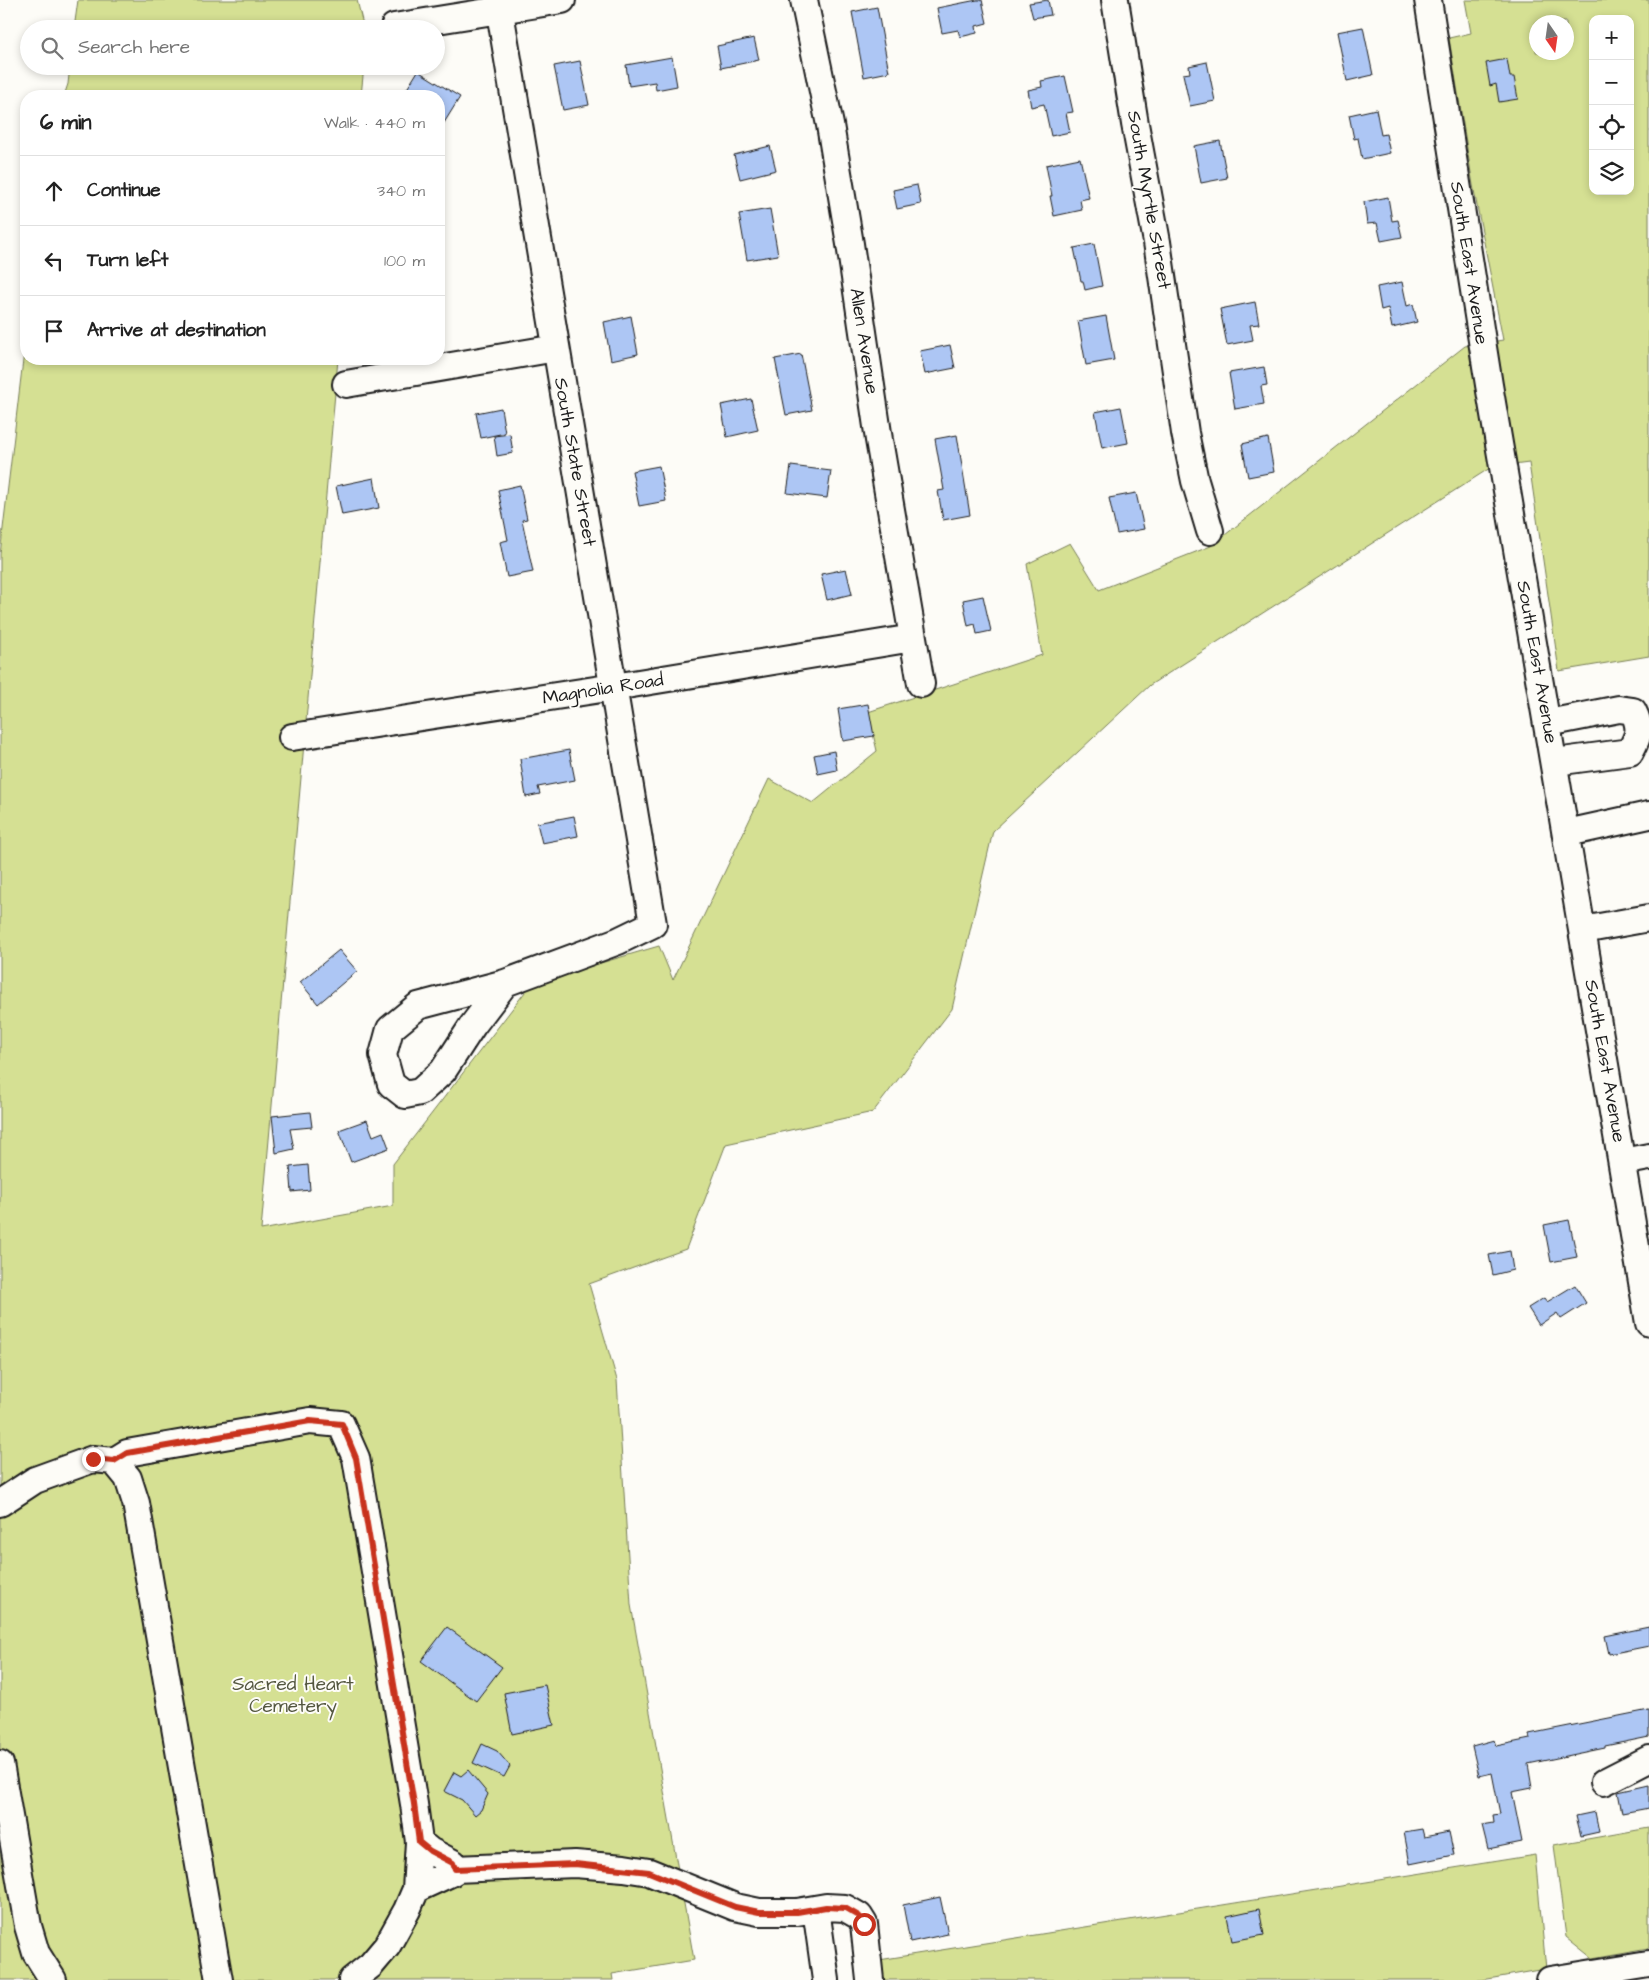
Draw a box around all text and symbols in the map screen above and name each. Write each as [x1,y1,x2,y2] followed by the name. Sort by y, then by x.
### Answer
[1529,15,1574,60] north arrow
[1589,15,1634,195] map controls
[1589,15,1634,60] button: +
[20,20,445,75] search box
[38,34,66,62] icon: search
[78,34,190,61] text: Search here
[1589,60,1634,105] button: −
[1589,105,1634,150] button: locate
[40,108,92,137] text: 6 min
[1119,109,1178,292] street label: South Myrtle Street
[324,112,425,134] text: Walk · 440 m
[1589,150,1634,195] button: layers
[40,177,68,205] icon: ahead
[87,177,161,204] text: Continue
[377,180,425,202] text: 340 m
[1443,180,1495,346] street label: South East Avenue
[40,247,68,275] icon: left
[87,247,168,274] text: Turn left
[384,250,425,272] text: 100 m
[842,286,886,396] street label: Allen Avenue
[40,317,68,345] icon: arrive
[87,317,266,344] text: Arrive at destination
[547,375,603,549] street label: South State Street
[1509,579,1565,745] street label: South East Avenue
[541,666,666,713] street label: Magnolia Road
[1577,978,1633,1144] street label: South East Avenue
[82,1448,105,1471] route end
[232,1671,354,1721] park label: Sacred Heart Cemetery
[853,1913,876,1936] route start

